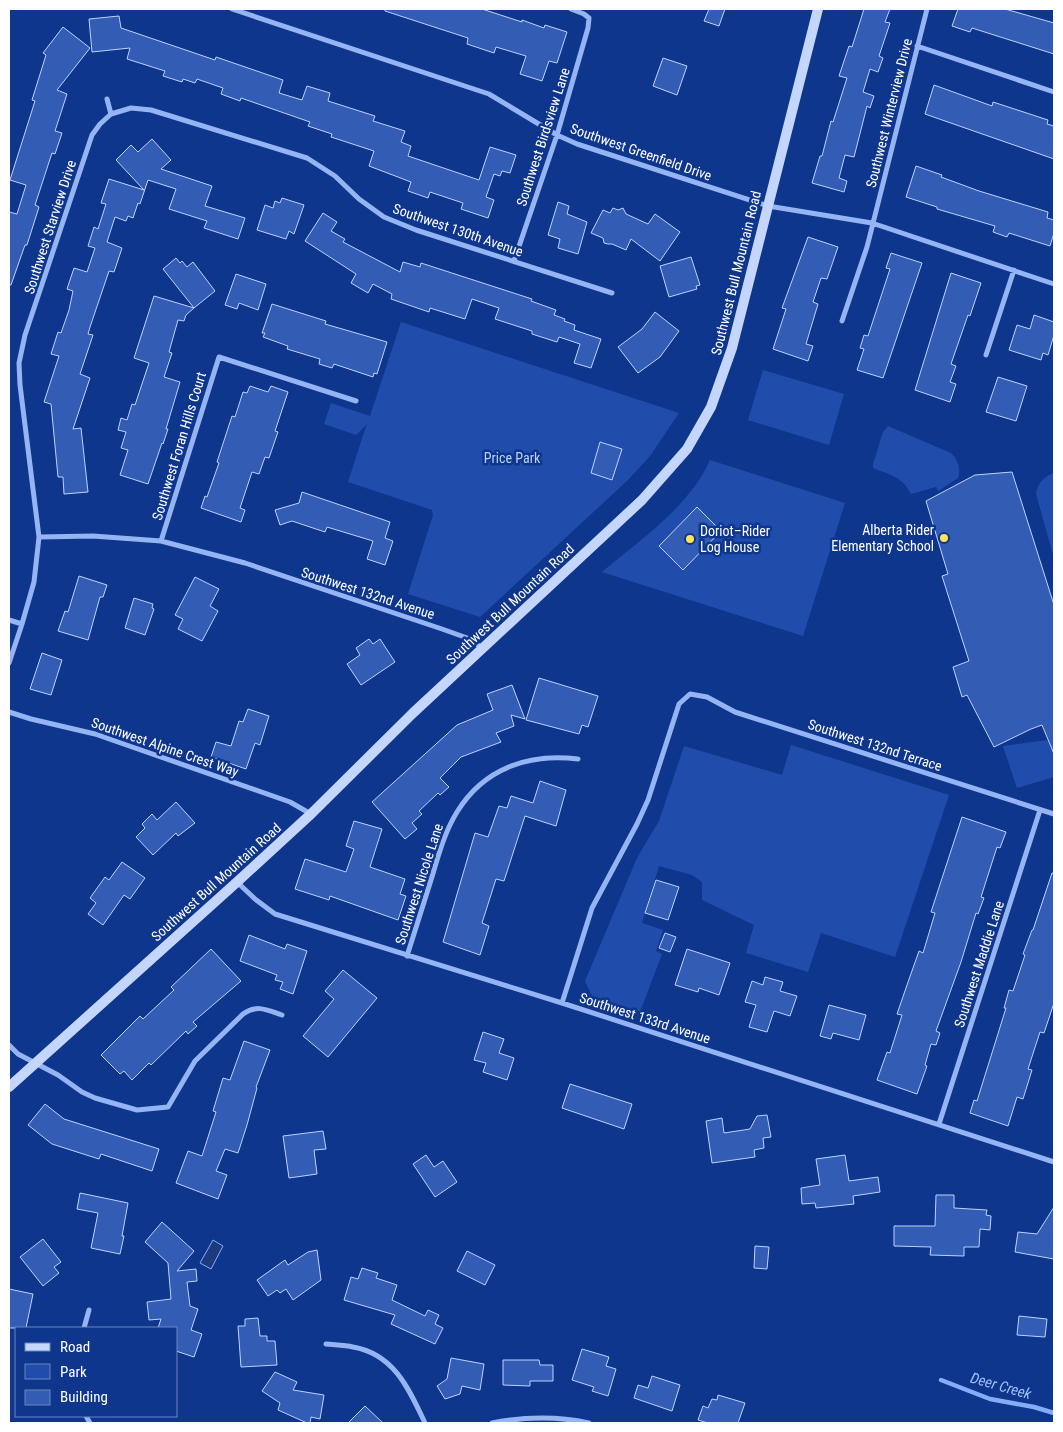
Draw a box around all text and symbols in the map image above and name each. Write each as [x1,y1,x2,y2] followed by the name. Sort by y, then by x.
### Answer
[863,36,915,189] street label: Southwest Winterview Drive
[513,65,573,208] street label: Southwest Birdsview Lane
[568,120,714,184] street label: Southwest Greenfield Drive
[21,158,79,296] street label: Southwest Starview Drive
[708,189,764,357] street label: Southwest Bull Mountain Road
[391,200,526,260] street label: Southwest 130th Avenue
[149,370,209,522] street label: Southwest Foran Hills Court
[484,450,541,466] park label: Price Park
[831,522,934,554] place label: Alberta Rider Elementary School
[700,523,770,555] place label: Doriot–Rider Log House
[938,532,950,544] marker: Alberta Rider Elementary School
[684,533,696,545] marker: Doriot–Rider Log House
[443,541,577,667] street label: Southwest Bull Mountain Road
[299,564,437,622] street label: Southwest 132nd Avenue
[89,714,241,780] street label: Southwest Alpine Crest Way
[806,716,944,774] street label: Southwest 132nd Terrace
[148,820,284,944] street label: Southwest Bull Mountain Road
[392,821,446,947] street label: Southwest Nicole Lane
[951,898,1007,1029] street label: Southwest Maddie Lane
[578,989,713,1047] street label: Southwest 133rd Avenue
[15,1327,178,1417] legend
[60,1338,90,1356] text: Road
[60,1363,87,1381] text: Park
[968,1369,1034,1403] water label: Deer Creek
[60,1388,108,1406] text: Building

